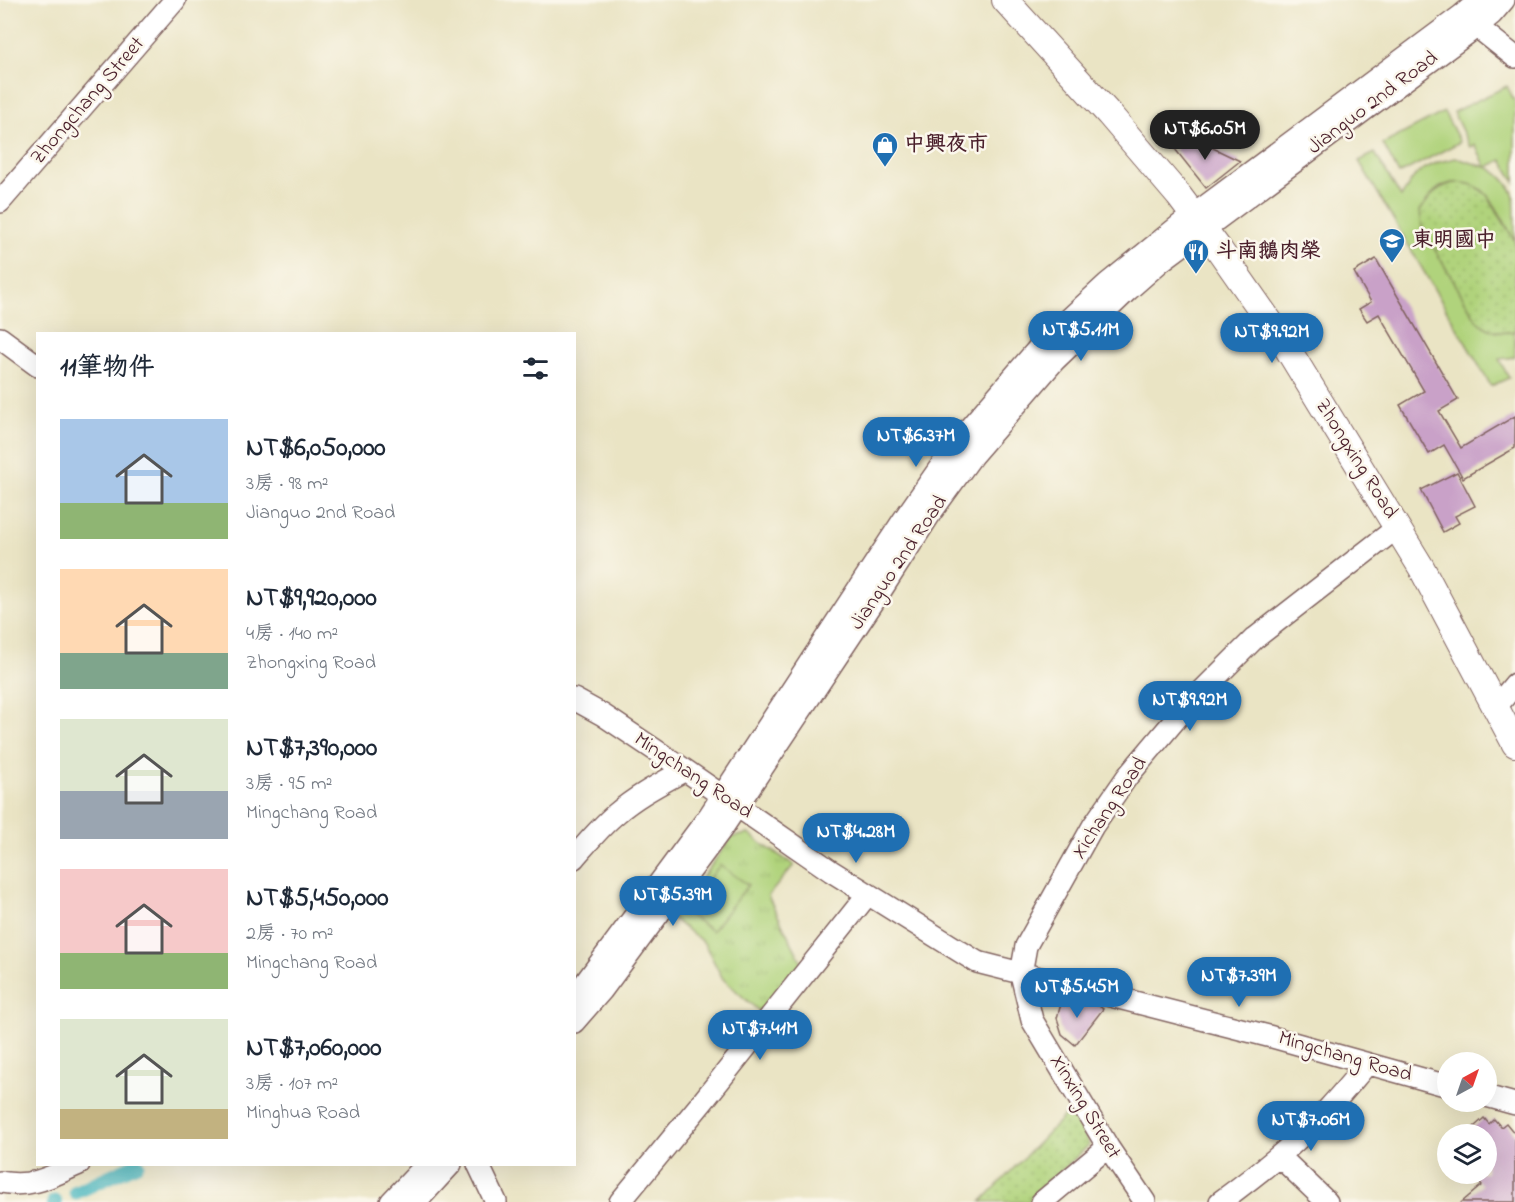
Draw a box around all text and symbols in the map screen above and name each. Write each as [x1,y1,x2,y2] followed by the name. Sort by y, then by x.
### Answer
[24,30,154,173] street label: Zhongchang Street
[1301,44,1446,164] street label: Jianguo 2nd Road
[1143,110,1267,161] pin: NT$6.05M
[1164,115,1246,144] text: NT$6.05M
[870,130,900,168] shop icon: 中興夜市
[904,130,988,160] place label: 中興夜市
[1377,226,1407,264] school or university icon: 東明國中
[1412,226,1496,256] place label: 東明國中
[1181,237,1211,275] restaurant icon: 斗南鵝肉榮
[1216,237,1321,267] place label: 斗南鵝肉榮
[1019,311,1143,362] pin: NT$5.11M
[1210,313,1334,364] pin: NT$9.92M
[1042,316,1120,345] text: NT$5.11M
[1234,318,1310,347] text: NT$9.92M
[60,350,155,388] text: 11筆物件
[519,352,552,385] icon: filters
[1305,393,1405,526] street label: Zhongxing Road
[854,417,978,468] pin: NT$6.37M
[877,422,955,451] text: NT$6.37M
[246,430,386,468] text: NT$6,050,000
[108,443,180,515] icon: home
[246,470,329,499] text: 3房 · 98 m²
[843,489,957,638] street label: Jianguo 2nd Road
[246,499,395,528] text: Jianguo 2nd Road
[246,580,377,618] text: NT$9,920,000
[108,593,180,665] icon: home
[246,620,338,649] text: 4房 · 140 m²
[246,649,376,678] text: Zhongxing Road
[1128,681,1252,732] pin: NT$9.92M
[1152,686,1228,715] text: NT$9.92M
[626,725,759,829] street label: Mingchang Road
[246,730,377,768] text: NT$7,390,000
[108,743,180,815] icon: home
[1065,751,1157,866] street label: Xichang Road
[246,770,332,799] text: 3房 · 95 m²
[246,799,377,828] text: Mingchang Road
[794,813,918,864] pin: NT$4.28M
[817,818,895,847] text: NT$4.28M
[611,876,735,927] pin: NT$5.39M
[246,880,389,918] text: NT$5,450,000
[634,881,713,910] text: NT$5.39M
[108,893,180,965] icon: home
[246,920,334,949] text: 2房 · 70 m²
[246,949,377,978] text: Mingchang Road
[1177,957,1301,1008] pin: NT$7.39M
[1201,962,1277,991] text: NT$7.39M
[1015,968,1139,1019] pin: NT$5.45M
[1035,973,1119,1002] text: NT$5.45M
[698,1010,822,1061] pin: NT$7.41M
[722,1015,798,1044] text: NT$7.41M
[1274,1024,1416,1092] street label: Mingchang Road
[246,1030,381,1068] text: NT$7,060,000
[108,1043,180,1115] icon: home
[1040,1049,1128,1166] street label: Xinxing Street
[1437,1052,1497,1112] north arrow
[1437,1052,1497,1184] map controls
[246,1070,338,1099] text: 3房 · 107 m²
[246,1099,360,1128] text: Minghua Road
[1249,1101,1373,1152] pin: NT$7.06M
[1272,1106,1350,1135] text: NT$7.06M
[1437,1124,1497,1184] button: layers

